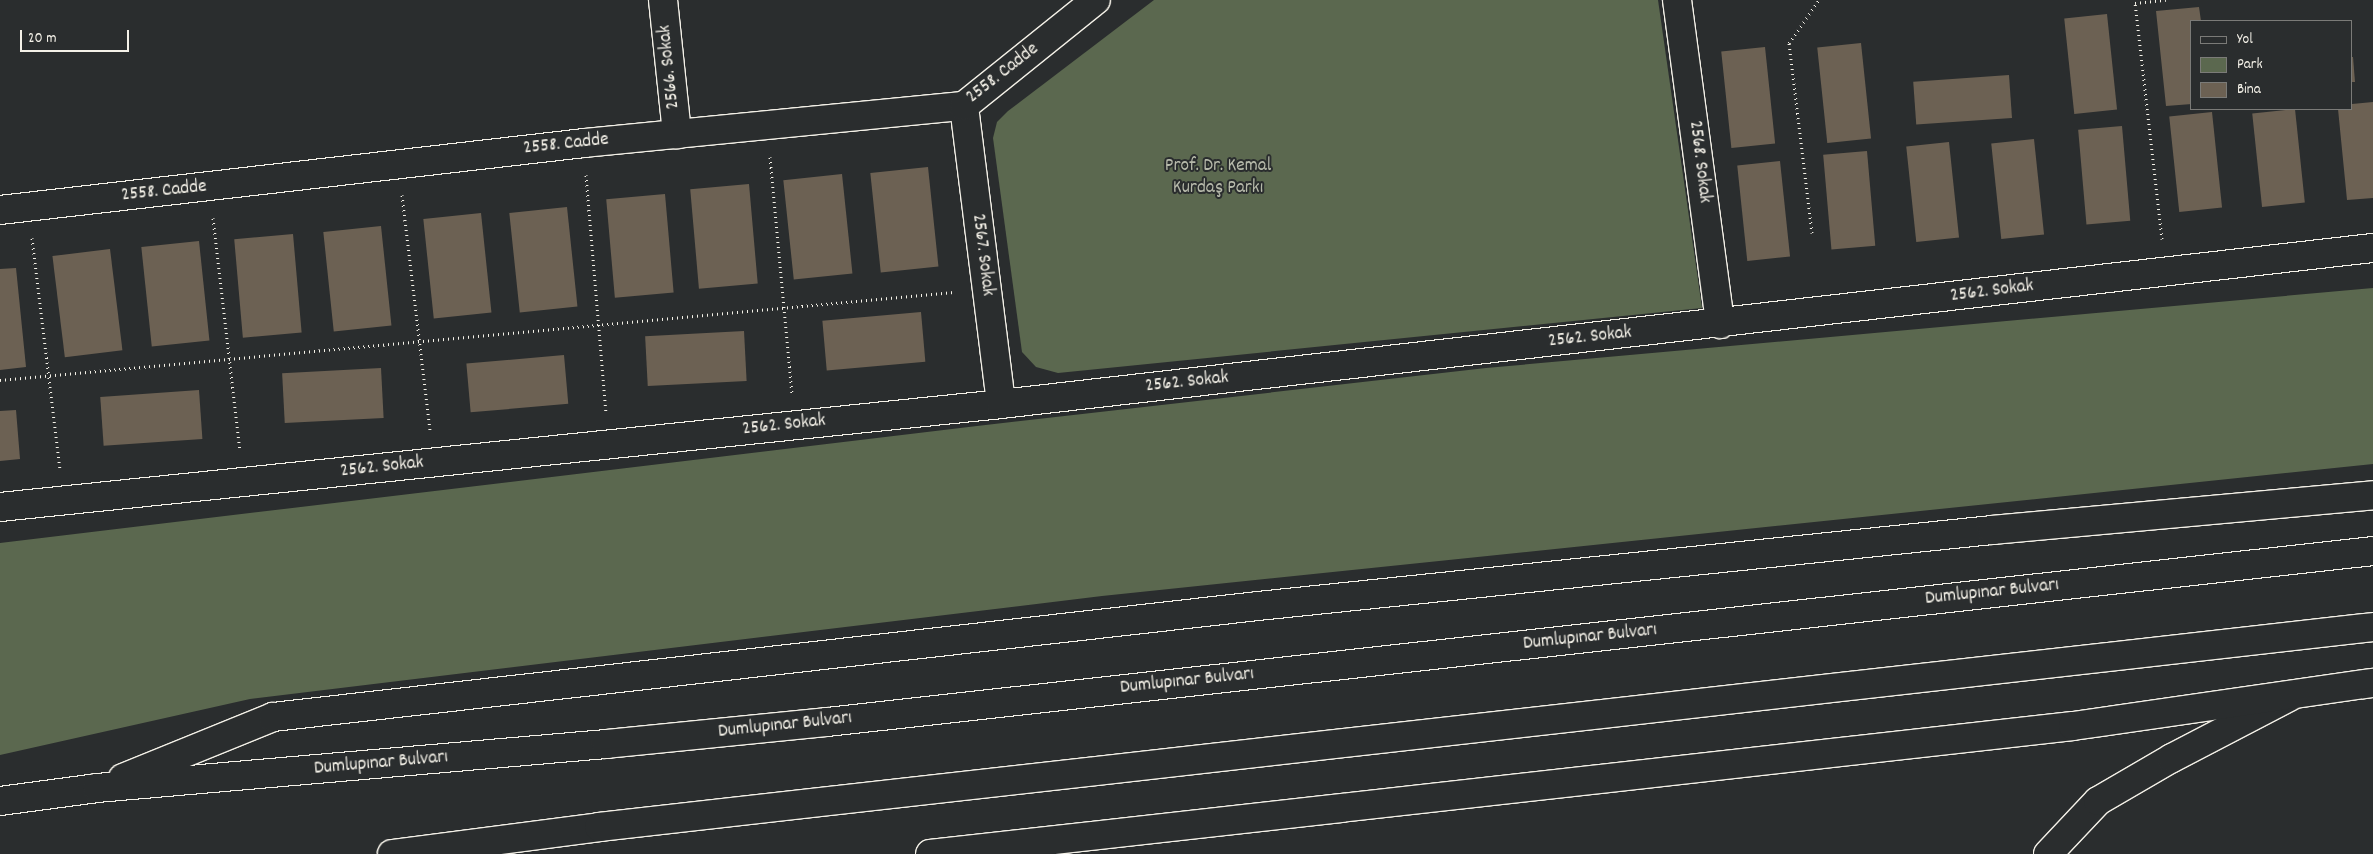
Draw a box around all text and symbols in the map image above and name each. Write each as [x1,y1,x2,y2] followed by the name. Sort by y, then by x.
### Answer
[22,20,131,52] scale bar
[2190,20,2353,110] legend
[654,24,686,110] street label: 2566. Sokak
[28,28,56,50] text: 20 m
[2237,29,2253,51] text: Yol
[962,39,1044,109] street label: 2558. Cadde
[2237,54,2263,76] text: Park
[2237,79,2261,101] text: Bina
[1683,119,1715,205] street label: 2568. Sokak
[522,129,610,161] street label: 2558. Cadde
[1165,156,1271,200] park label: Prof. Dr. Kemal Kurdaş Parkı
[120,176,208,208] street label: 2558. Cadde
[966,213,998,297] street label: 2567. Sokak
[1949,276,2035,308] street label: 2562. Sokak
[1547,322,1633,354] street label: 2562. Sokak
[1144,367,1230,399] street label: 2562. Sokak
[741,410,827,442] street label: 2562. Sokak
[339,452,425,484] street label: 2562. Sokak
[1924,575,2060,611] street label: Dumlupınar Bulvarı
[1522,620,1658,656] street label: Dumlupınar Bulvarı
[1119,664,1255,700] street label: Dumlupınar Bulvarı
[717,708,853,744] street label: Dumlupınar Bulvarı
[313,747,449,781] street label: Dumlupınar Bulvarı

